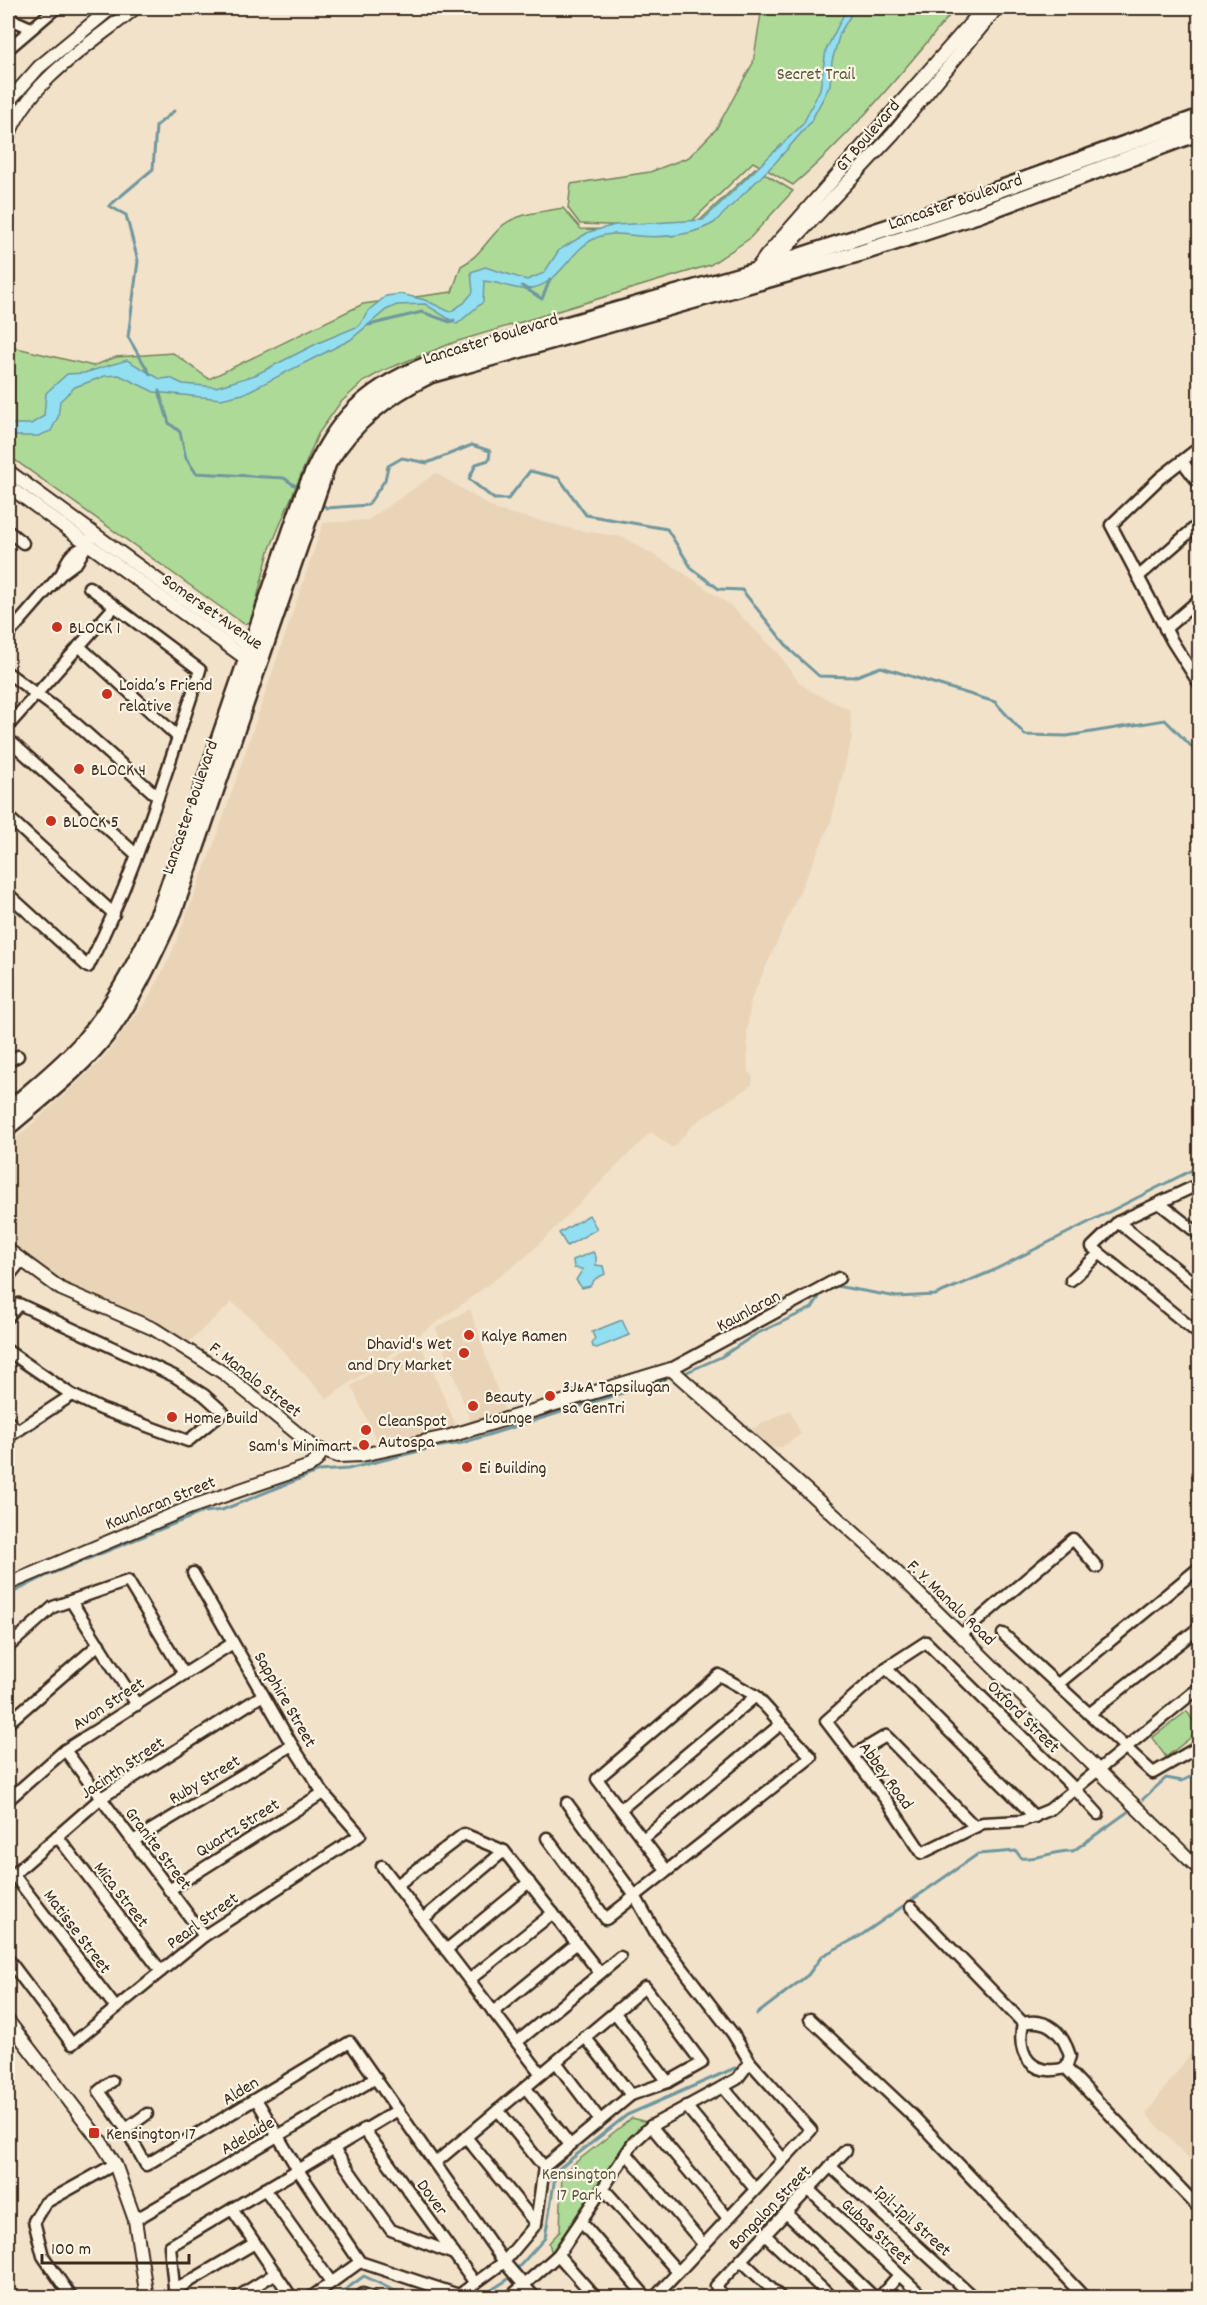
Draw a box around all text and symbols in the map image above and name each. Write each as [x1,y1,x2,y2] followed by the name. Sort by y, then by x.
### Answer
[777,63,856,88] park label: Secret Trail
[831,95,907,178] street label: GT Boulevard
[885,169,1026,238] street label: Lancaster Boulevard
[420,308,561,373] street label: Lancaster Boulevard
[156,569,267,657] street label: Somerset Avenue
[69,617,121,642] place label: BLOCK 1
[50,620,64,634] marker: BLOCK 1
[119,674,213,720] place label: Loida’s Friend relative
[100,687,114,701] marker: Loida’s Friend relative
[157,737,226,878] street label: Lancaster Boulevard
[91,759,146,784] place label: BLOCK 4
[72,762,86,776] marker: BLOCK 4
[63,811,119,836] place label: BLOCK 5
[44,814,58,828] marker: BLOCK 5
[713,1285,786,1339] street label: Kaunlaran
[481,1325,567,1350] place label: Kalye Ramen
[462,1328,476,1342] marker: Kalye Ramen
[348,1333,452,1379] place label: Dhavid's Wet and Dry Market
[203,1337,306,1425] street label: F. Manalo Street
[457,1346,471,1360] marker: Dhavid's Wet and Dry Market
[562,1376,670,1422] place label: 3J&A Tapsilugan sa GenTri
[485,1386,532,1432] place label: Beauty Lounge
[543,1389,557,1403] marker: 3J&A Tapsilugan sa GenTri
[466,1399,480,1413] marker: Beauty Lounge
[184,1407,258,1432] place label: Home Build
[165,1410,179,1424] marker: Home Build
[378,1410,447,1456] place label: CleanSpot Autospa
[359,1423,373,1437] marker: CleanSpot Autospa
[248,1435,352,1460] place label: Sam's Minimart
[357,1438,371,1452] marker: Sam's Minimart
[479,1457,547,1482] place label: Ei Building
[460,1460,474,1474] marker: Ei Building
[102,1471,220,1538] street label: Kaunlaran Street
[900,1555,1000,1653] street label: F. Y. Manalo Road
[246,1648,322,1753] street label: Sapphire Street
[68,1672,151,1738] street label: Avon Street
[980,1676,1065,1760] street label: Oxford Street
[76,1732,171,1806] street label: Jacinth Street
[852,1737,918,1816] street label: Abbey Road
[165,1750,246,1812] street label: Ruby Street
[192,1793,285,1865] street label: Quartz Street
[117,1803,197,1897] street label: Granite Street
[86,1857,154,1934] street label: Mica Street
[36,1885,116,1980] street label: Matisse Street
[162,1887,245,1957] street label: Pearl Street
[218,2071,264,2113] street label: Alden
[217,2112,280,2163] street label: Adelaide
[106,2123,196,2148] place label: Kensington 17
[87,2126,101,2140] marker: Kensington 17
[724,2160,818,2257] street label: Bongalon Street
[542,2163,616,2209] park label: Kensington 17 Park
[409,2175,453,2222] street label: Dover
[867,2180,956,2264] street label: Ipil-Ipil Street
[834,2193,916,2272] street label: Gubas Street
[42,2227,189,2265] scale bar
[51,2238,91,2263] text: 100 m

